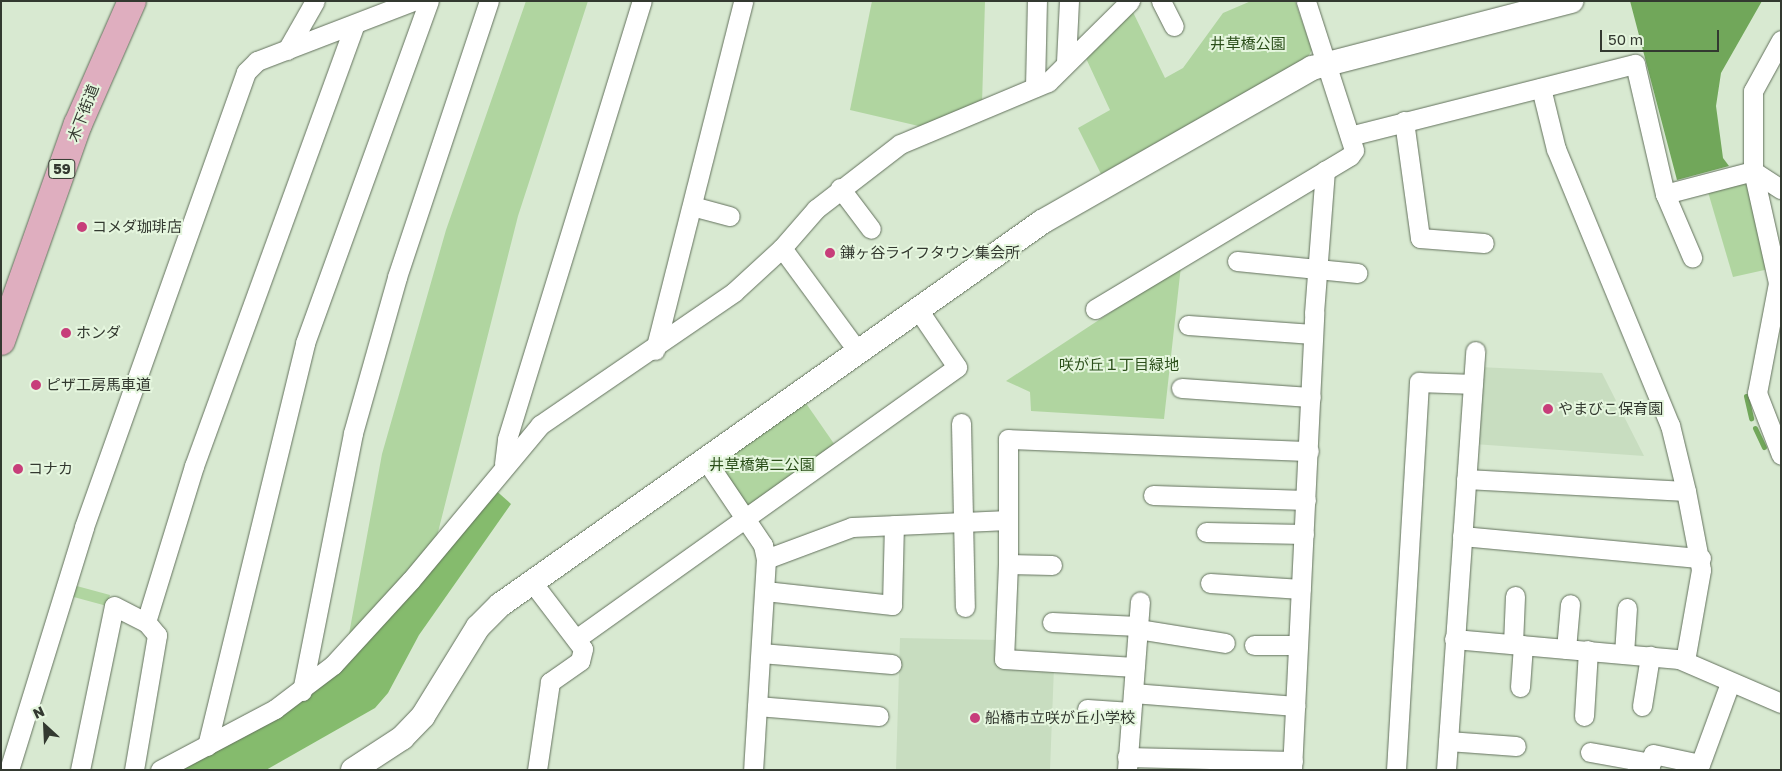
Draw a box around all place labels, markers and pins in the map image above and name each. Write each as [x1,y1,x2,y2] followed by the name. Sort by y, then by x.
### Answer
[92,218,182,236] place label: コメダ珈琲店
[76,221,88,233] marker: コメダ珈琲店
[840,244,1020,262] place label: 鎌ヶ谷ライフタウン集会所
[824,247,836,259] marker: 鎌ヶ谷ライフタウン集会所
[76,324,121,342] place label: ホンダ
[60,327,72,339] marker: ホンダ
[46,376,151,394] place label: ピザ工房馬車道
[30,379,42,391] marker: ピザ工房馬車道
[1558,400,1663,418] place label: やまびこ保育園
[1542,403,1554,415] marker: やまびこ保育園
[28,460,73,478] place label: コナカ
[12,463,24,475] marker: コナカ
[985,709,1135,727] place label: 船橋市立咲が丘小学校
[969,712,981,724] marker: 船橋市立咲が丘小学校

